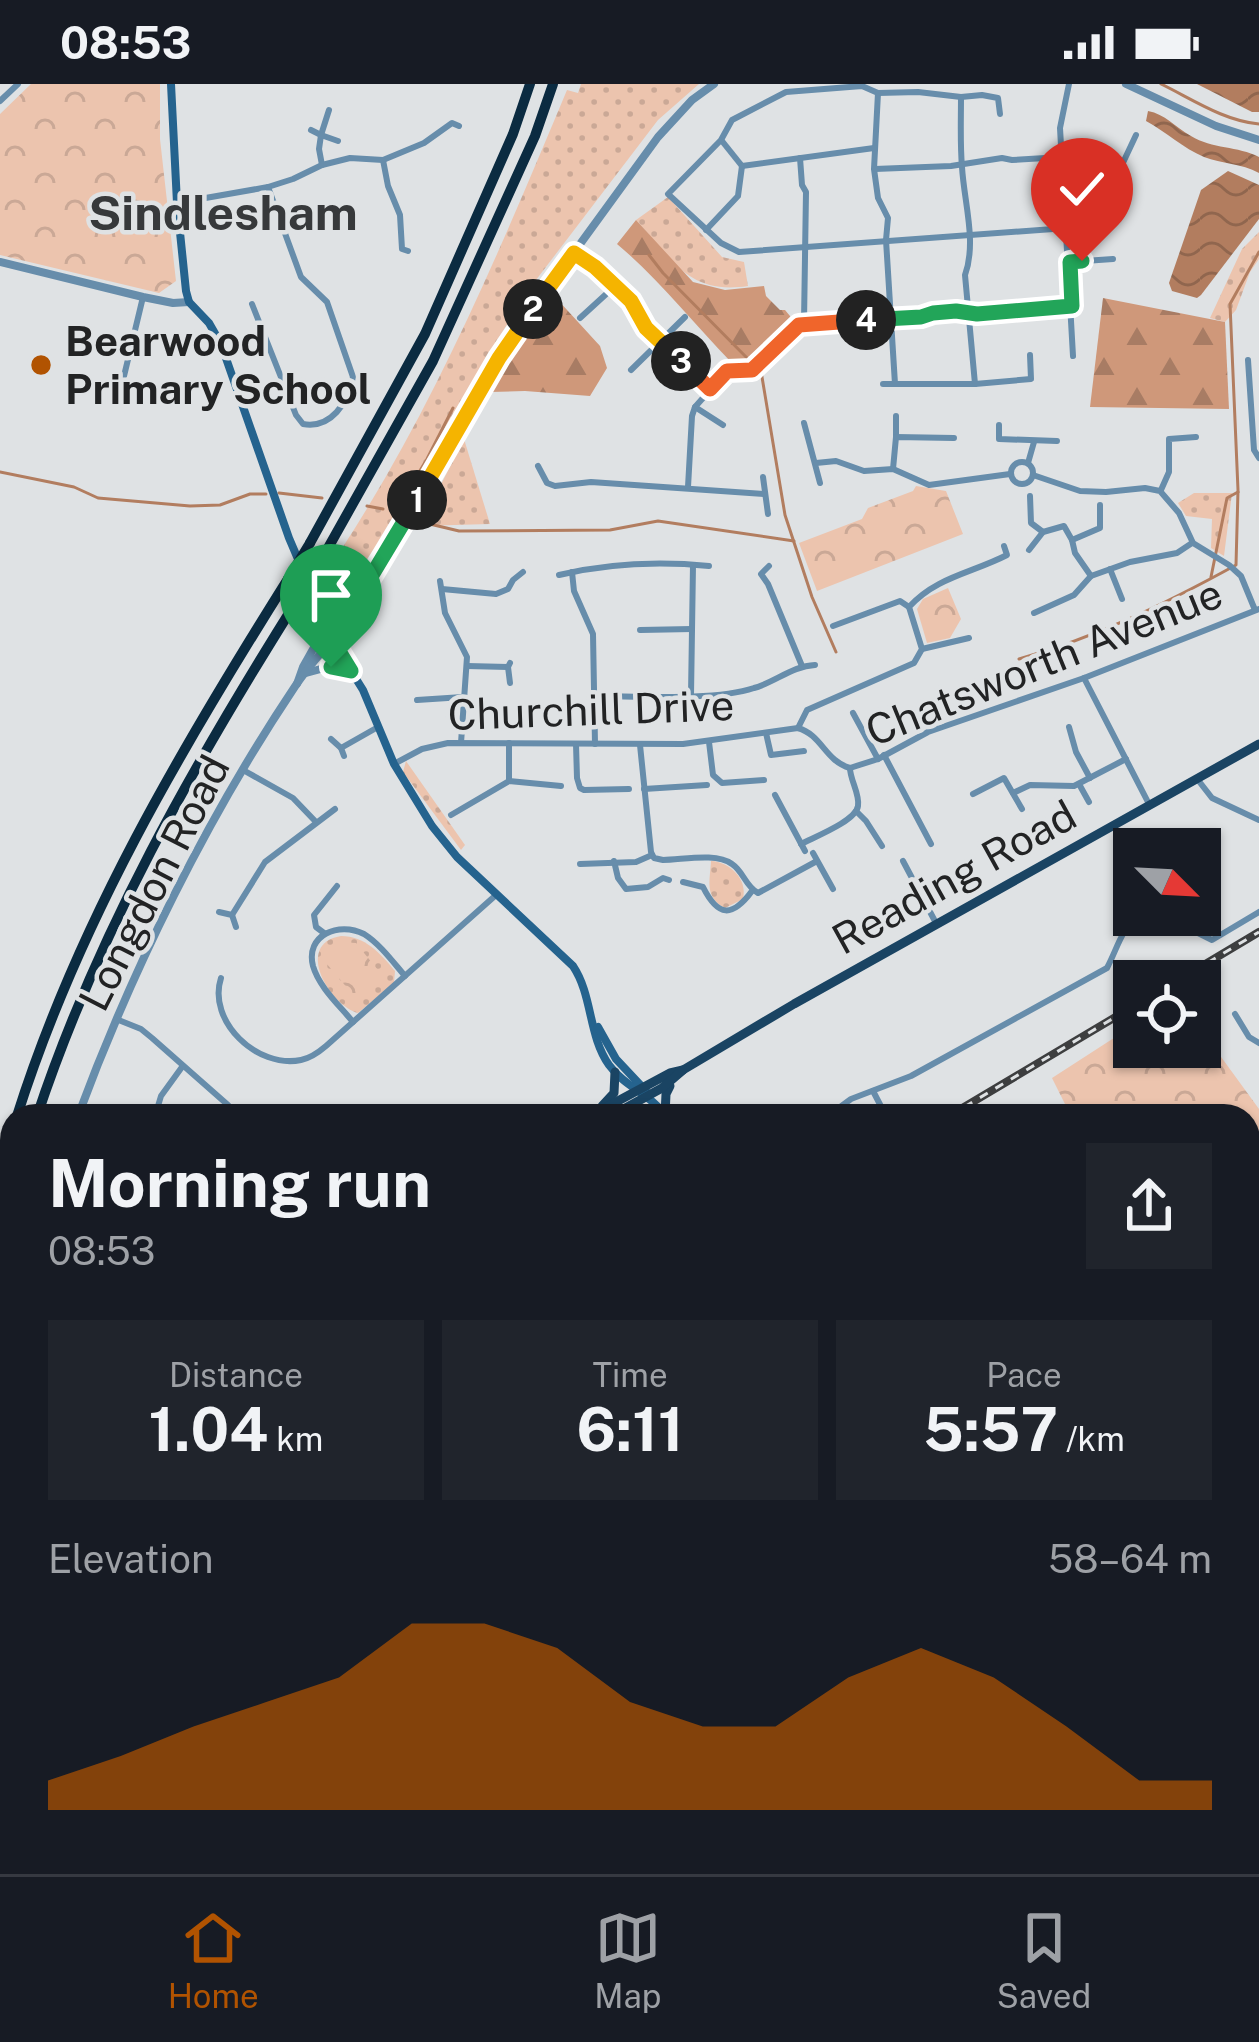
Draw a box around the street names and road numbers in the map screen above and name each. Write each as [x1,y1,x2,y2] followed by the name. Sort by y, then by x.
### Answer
[859,568,1229,755] street label: Chatsworth Avenue
[447,680,735,739] street label: Churchill Drive
[68,747,239,1018] street label: Longdon Road
[824,790,1084,964] street label: Reading Road

